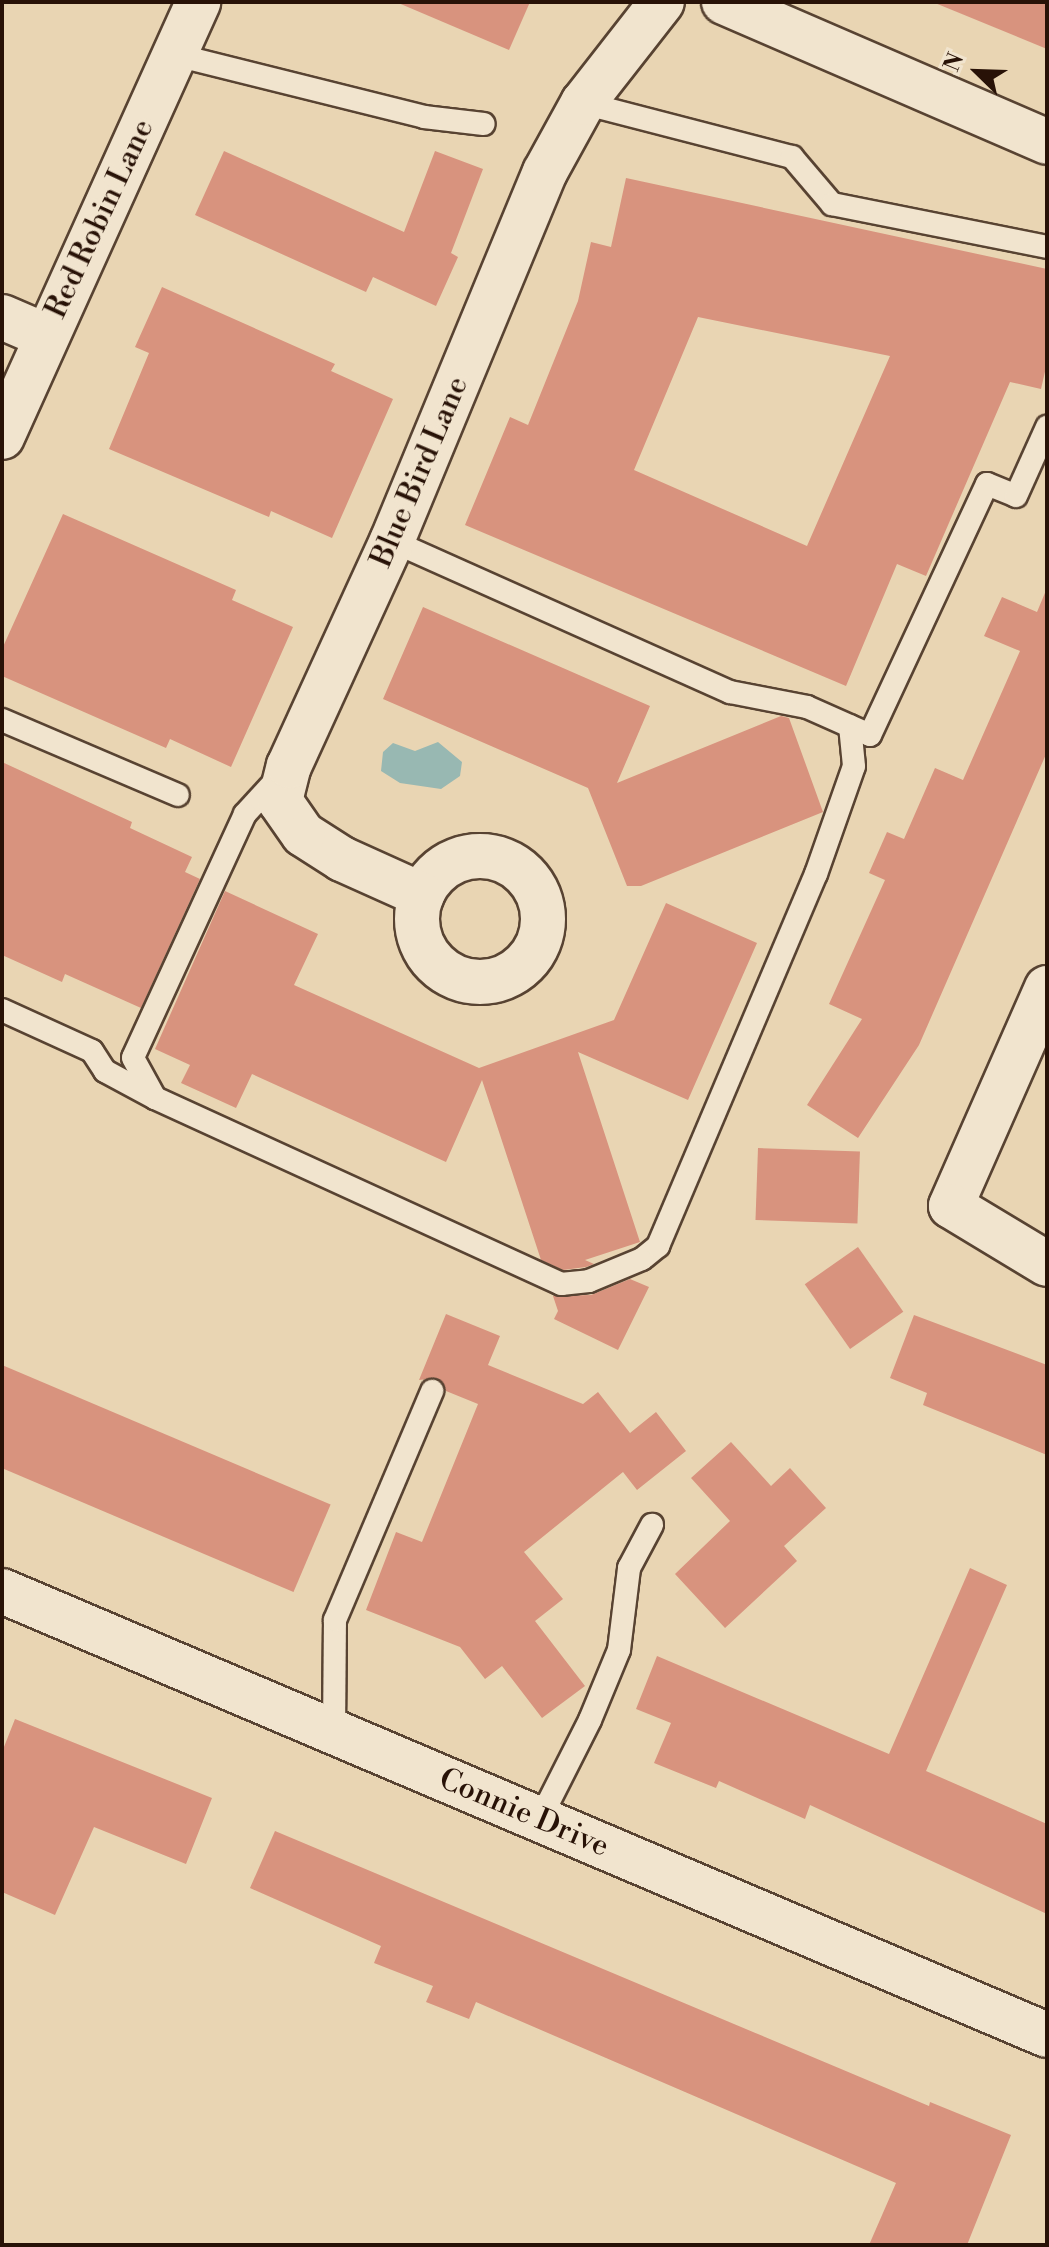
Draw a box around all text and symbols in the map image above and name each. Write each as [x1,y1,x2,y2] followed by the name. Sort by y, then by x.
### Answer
[937,32,1017,112] north arrow
[939,49,970,76] text: N
[38,114,162,324] street label: Red Robin Lane
[364,371,476,573] street label: Blue Bird Lane
[434,1761,614,1865] street label: Connie Drive

